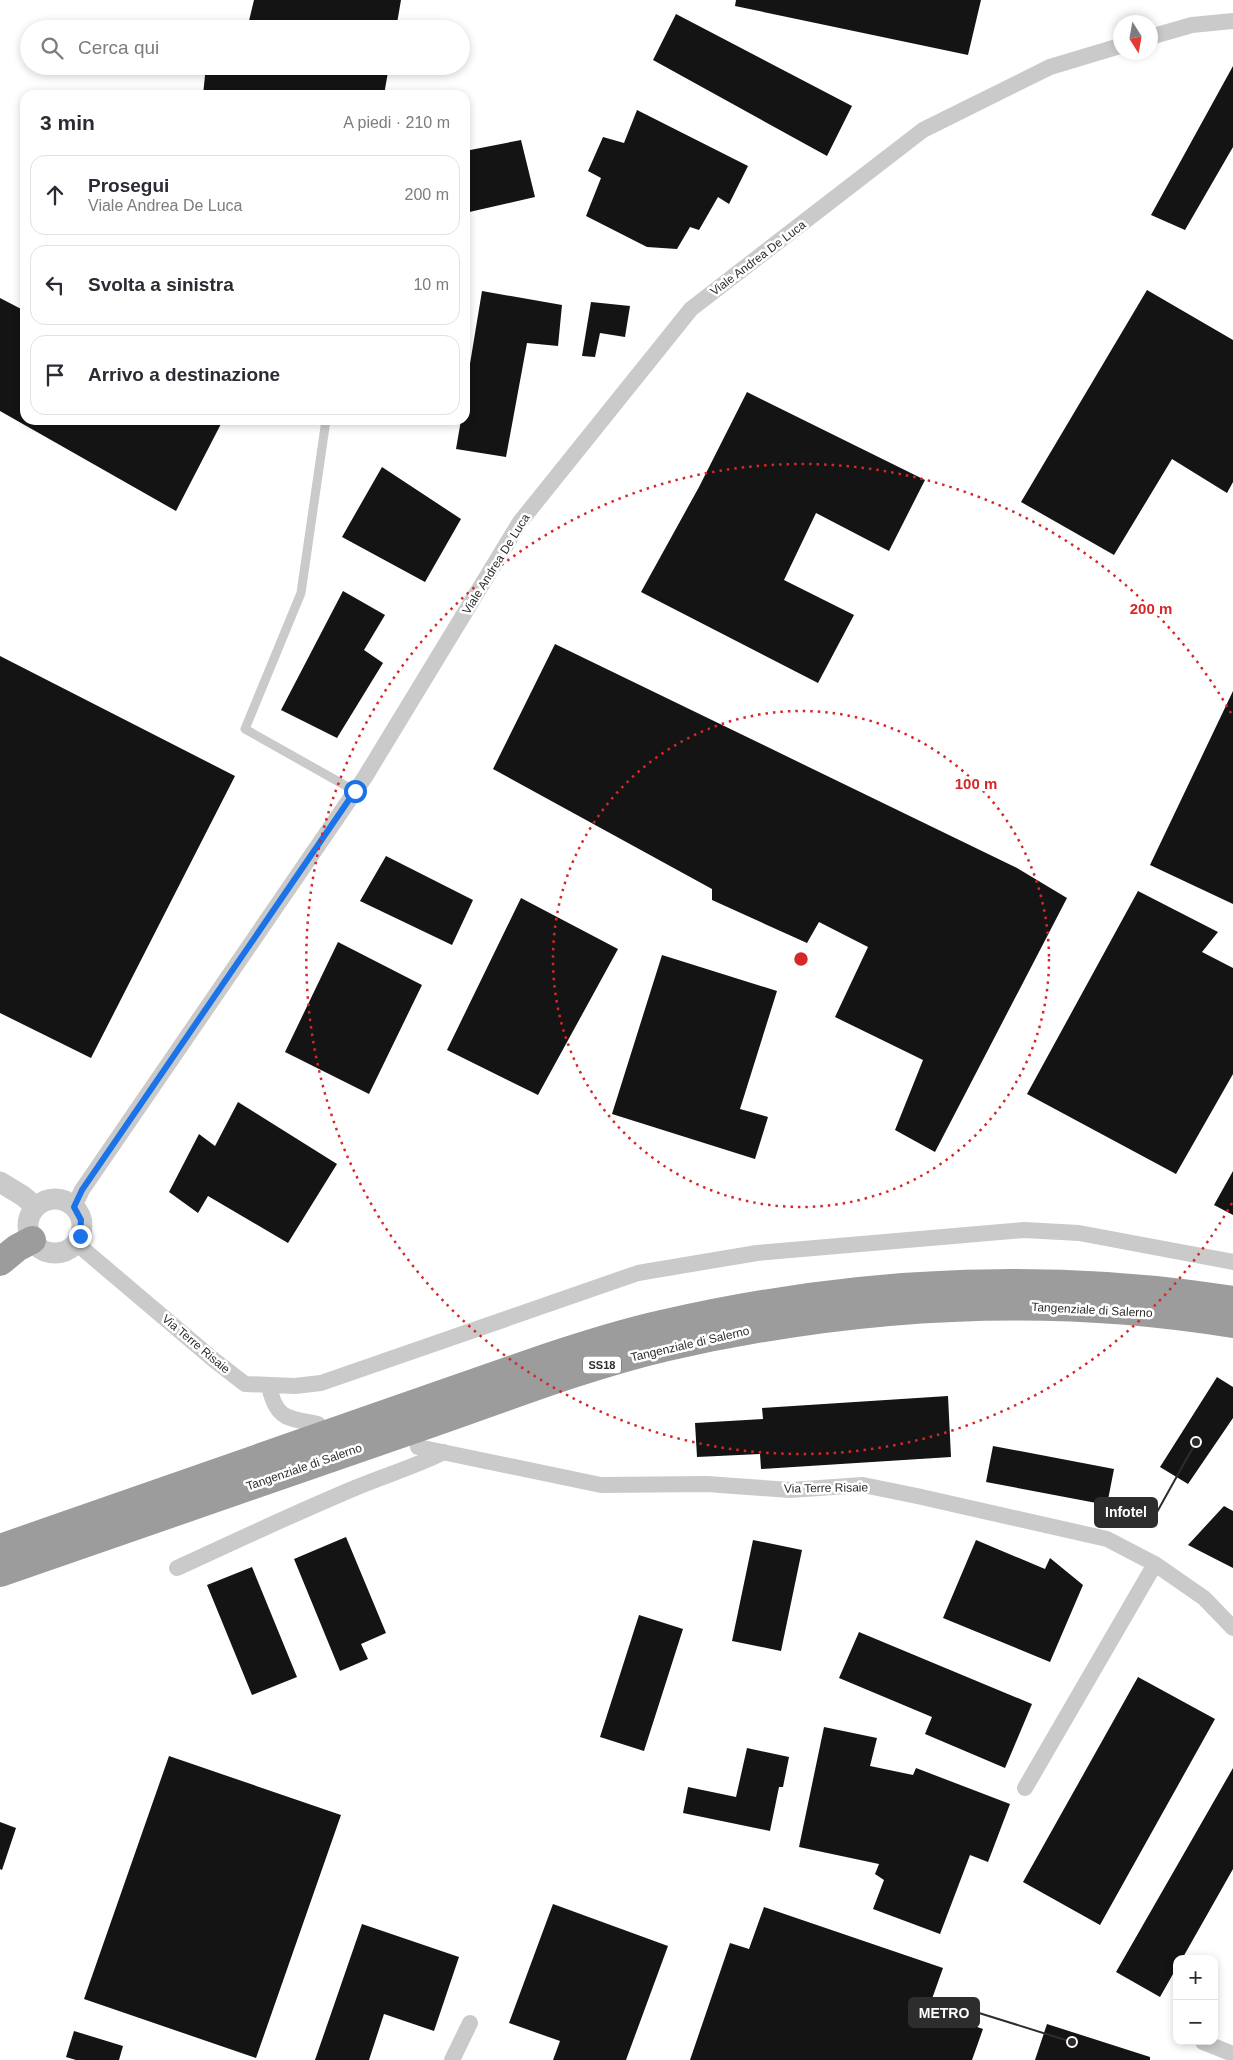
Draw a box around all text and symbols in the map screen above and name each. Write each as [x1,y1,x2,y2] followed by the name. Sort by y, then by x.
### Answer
[1113,15,1158,60] north arrow
[20,20,470,75] search box
[38,34,66,62] icon: search
[78,37,159,58] text: Cerca qui
[40,111,95,134] text: 3 min
[343,114,450,131] text: A piedi · 210 m
[88,175,169,196] text: Prosegui
[41,181,69,209] icon: ahead
[405,186,449,203] text: 200 m
[88,197,242,214] text: Viale Andrea De Luca
[708,217,809,298] street label: Viale Andrea De Luca
[41,271,69,299] icon: left
[88,274,234,295] text: Svolta a sinistra
[413,276,449,293] text: 10 m
[41,361,69,389] icon: arrive
[88,364,280,385] text: Arrivo a destinazione
[459,511,533,617] street label: Viale Andrea De Luca
[1130,600,1172,617] text: 200 m
[955,775,997,792] text: 100 m
[344,780,367,803] route start
[792,950,810,968] centre of rings
[69,1225,92,1248] route end
[1031,1300,1153,1320] street label: Tangenziale di Salerno
[159,1312,233,1377] street label: Via Terre Risaie
[629,1323,751,1364] street label: Tangenziale di Salerno
[583,1356,621,1374] road number: SS18
[244,1441,364,1493] street label: Tangenziale di Salerno
[784,1480,869,1496] street label: Via Terre Risaie
[1095,1498,1157,1527] callout: Infotel
[1105,1504,1147,1520] text: Infotel
[1173,1955,1218,2045] map controls
[1173,1955,1218,2000] button: +
[909,1998,979,2027] callout: METRO
[1173,2000,1218,2045] button: −
[919,2005,969,2021] text: METRO

